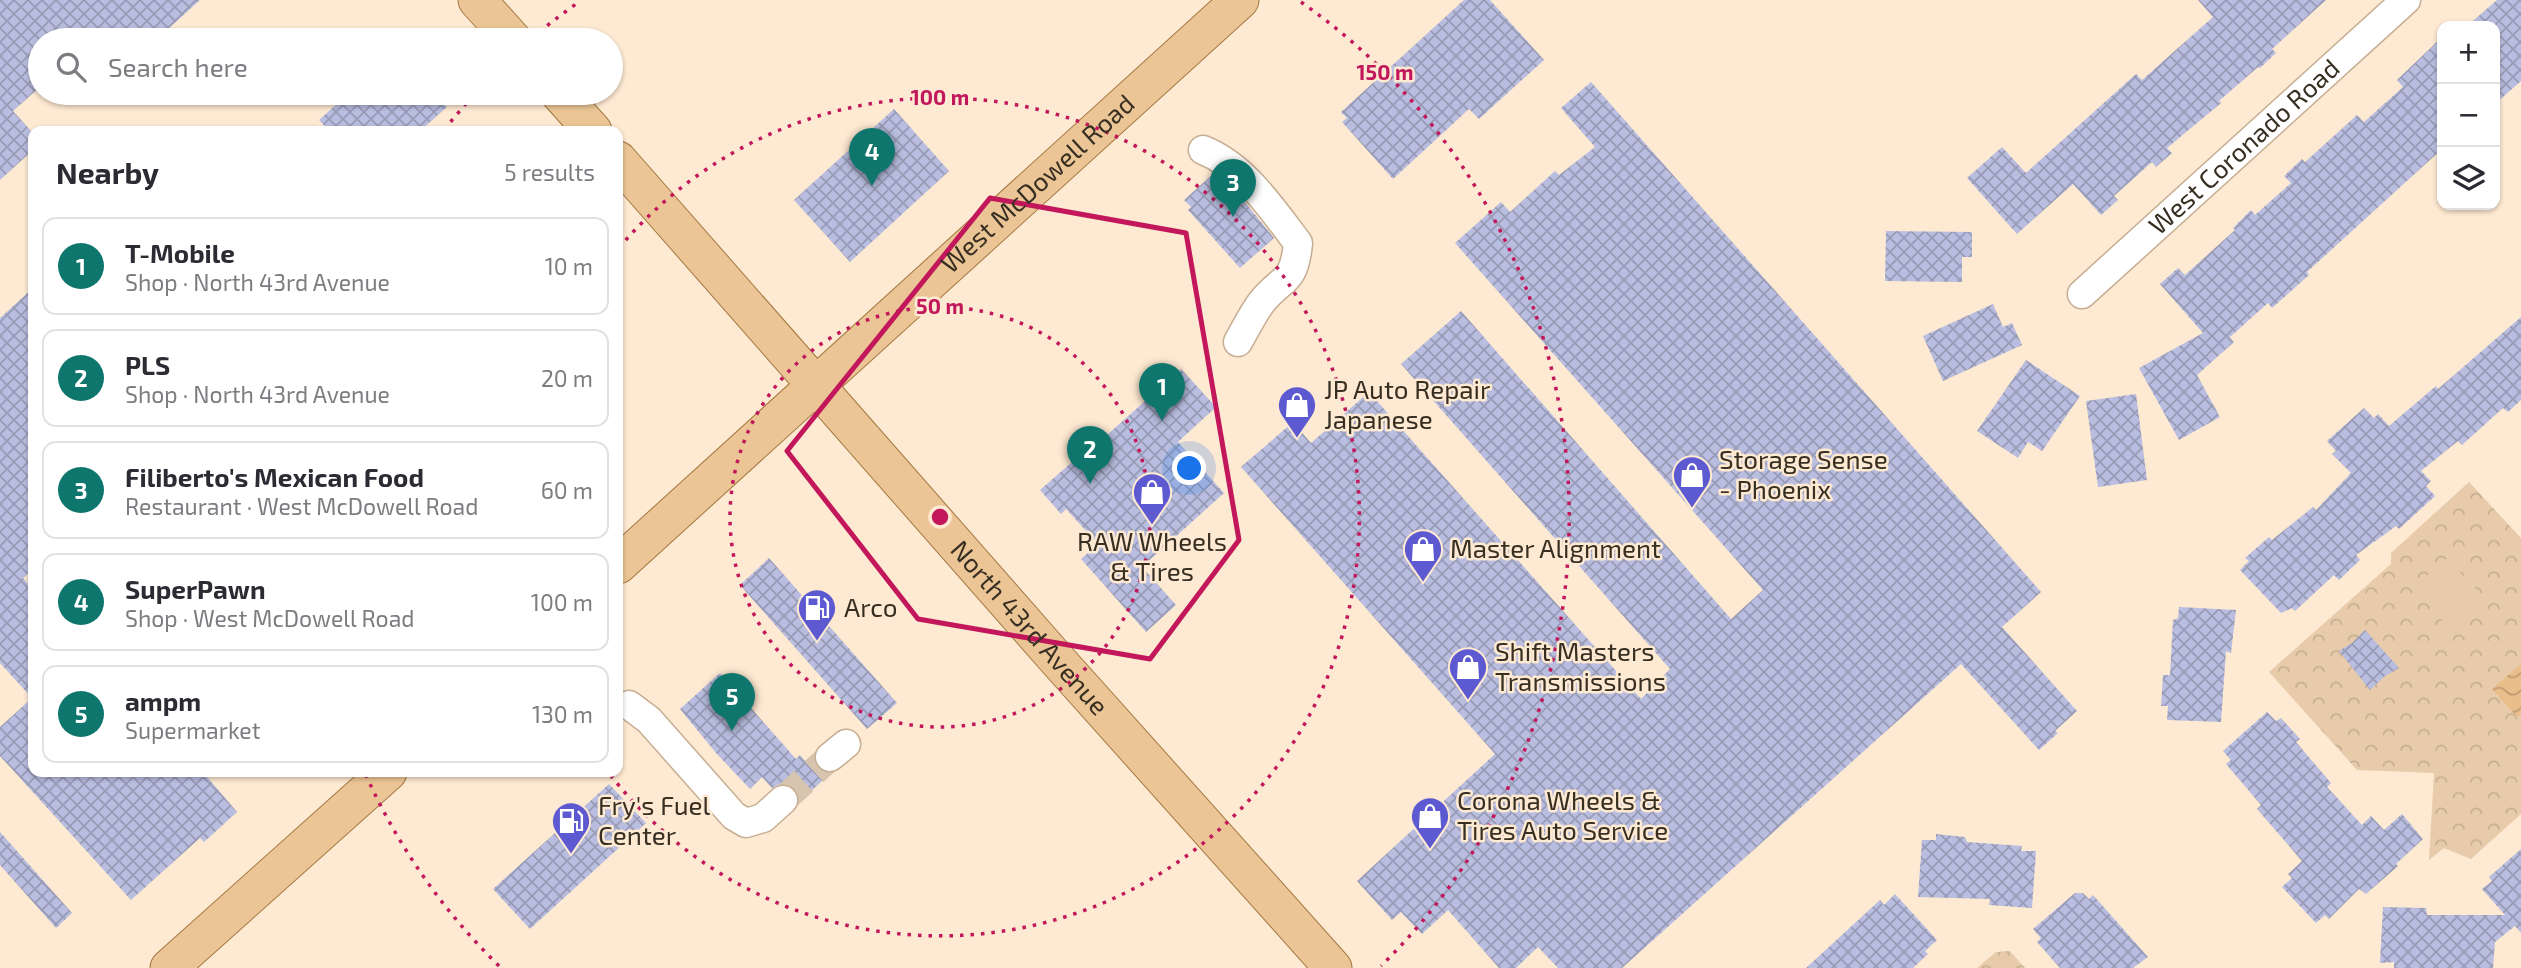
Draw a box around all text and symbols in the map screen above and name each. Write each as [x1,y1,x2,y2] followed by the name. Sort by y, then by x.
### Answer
[2437,21,2500,210] map controls
[2437,21,2500,84] button: +
[28,28,623,105] search box
[52,48,90,86] icon: search
[108,51,248,82] text: Search here
[2142,51,2345,240] street label: West Coronado Road
[1357,59,1413,84] text: 150 m
[911,84,969,109] text: 100 m
[2437,84,2500,147] button: −
[934,87,1140,278] street label: West McDowell Road
[849,128,895,186] pin: 4
[2437,147,2500,210] button: layers
[56,154,159,190] text: Nearby
[504,158,595,186] text: 5 results
[1210,159,1256,217] pin: 3
[125,237,235,268] text: T-Mobile
[76,252,86,280] text: 1
[545,252,593,280] text: 10 m
[125,268,390,296] text: Shop · North 43rd Avenue
[916,293,964,318] text: 50 m
[125,349,170,380] text: PLS
[1139,363,1185,421] pin: 1
[74,364,88,392] text: 2
[541,364,593,392] text: 20 m
[1324,373,1490,434] place label: JP Auto Repair Japanese
[125,380,390,408] text: Shop · North 43rd Avenue
[1276,384,1318,439] shop icon: JP Auto Repair Japanese
[1067,426,1113,484] pin: 2
[1719,443,1888,504] place label: Storage Sense - Phoenix
[1172,451,1206,485] your location
[1671,454,1713,509] shop icon: Storage Sense - Phoenix
[125,461,424,492] text: Filiberto's Mexican Food
[1131,471,1173,526] shop icon: RAW Wheels & Tires
[74,476,88,504] text: 3
[541,476,593,504] text: 60 m
[125,492,478,520] text: Restaurant · West McDowell Road
[928,505,952,529] centre of rings
[1077,525,1227,586] place label: RAW Wheels & Tires
[1402,528,1444,583] shop icon: Master Alignment
[1450,532,1661,563] place label: Master Alignment
[945,533,1116,720] street label: North 43rd Avenue
[125,573,266,604] text: SuperPawn
[796,587,838,642] fuel station icon: Arco
[74,588,88,616] text: 4
[531,588,593,616] text: 100 m
[844,591,898,622] place label: Arco
[125,604,414,632] text: Shop · West McDowell Road
[1495,635,1666,696] place label: Shift Masters Transmissions
[1447,646,1489,701] shop icon: Shift Masters Transmissions
[709,673,755,731] pin: 5
[125,685,201,716] text: ampm
[75,700,87,728] text: 5
[532,700,593,728] text: 130 m
[125,716,260,744] text: Supermarket
[1457,784,1668,845] place label: Corona Wheels & Tires Auto Service
[598,789,711,850] place label: Fry's Fuel Center
[1409,795,1451,850] shop icon: Corona Wheels & Tires Auto Service
[550,800,592,855] fuel station icon: Fry's Fuel Center

